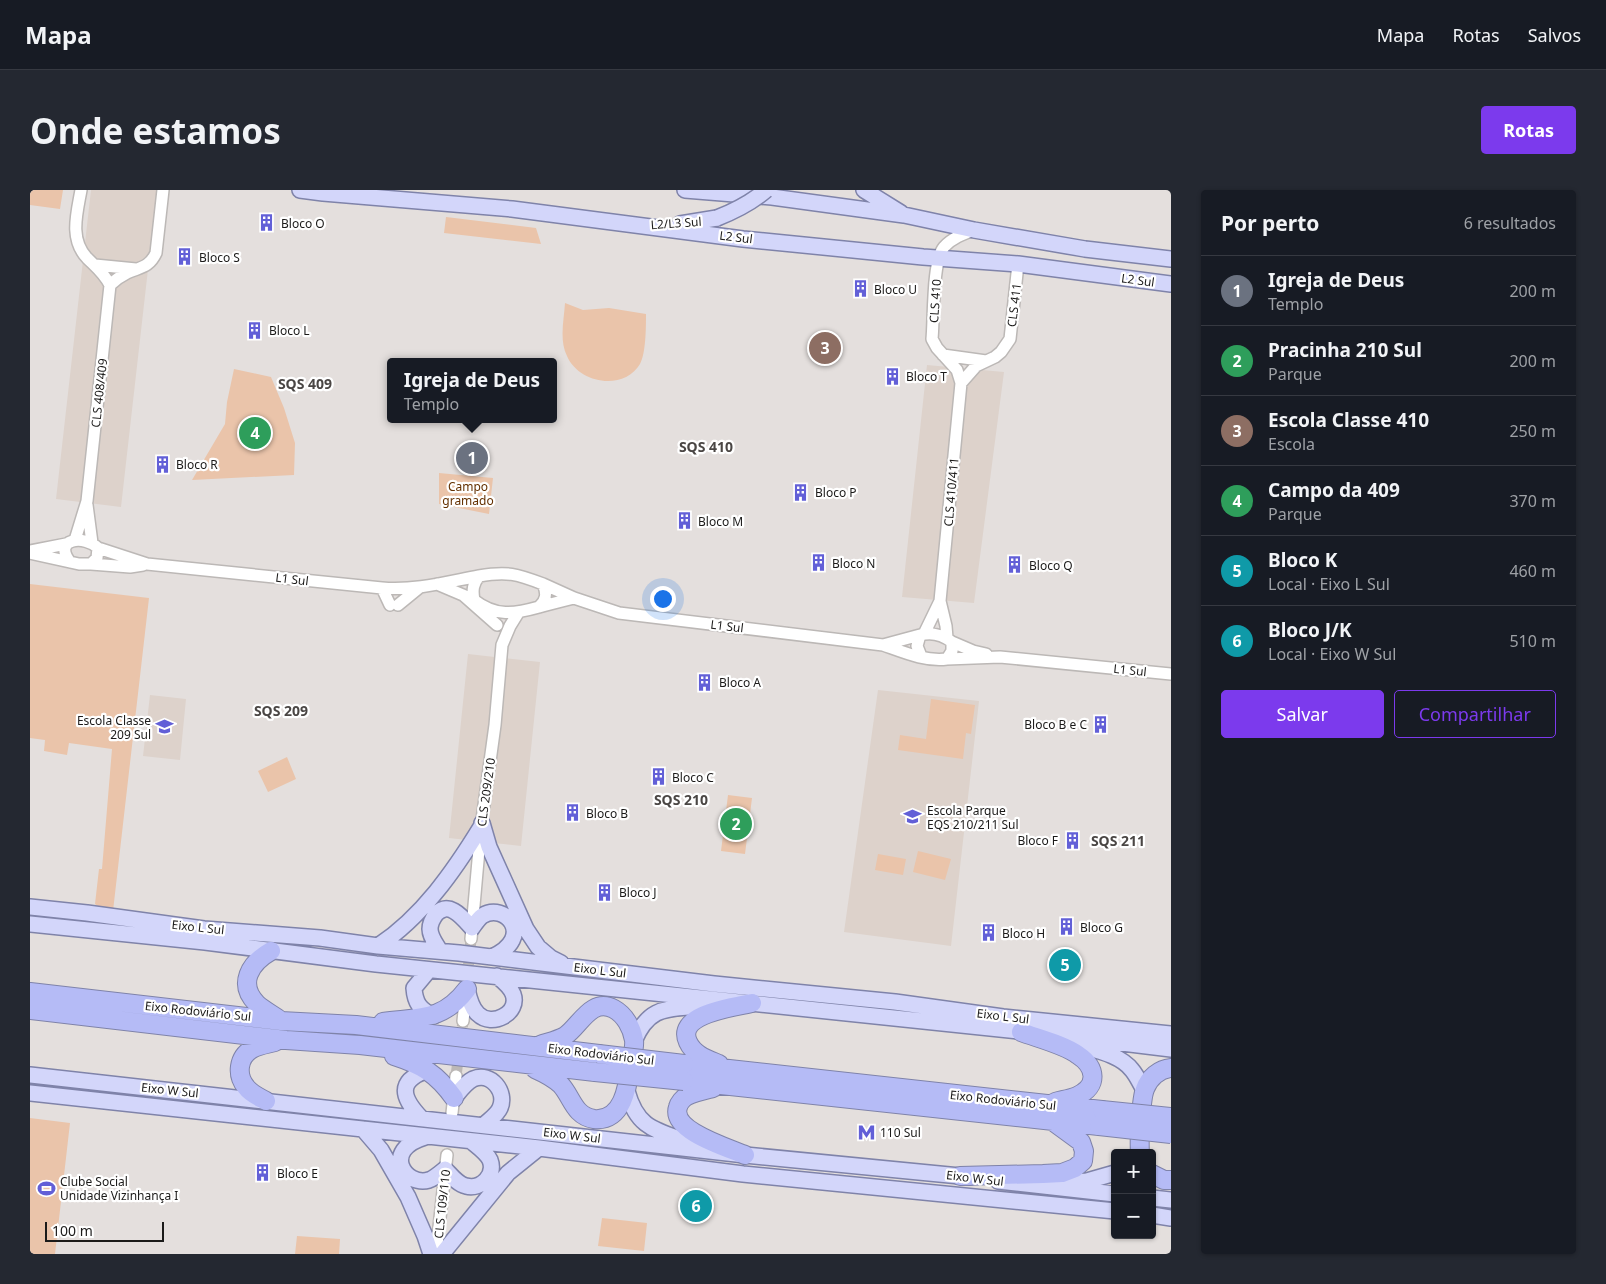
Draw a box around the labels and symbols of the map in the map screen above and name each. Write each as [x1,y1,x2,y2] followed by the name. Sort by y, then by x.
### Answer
[257,213,277,233] building icon: Bloco O
[650,213,702,233] street label: L2/L3 Sul
[281,215,325,232] place label: Bloco O
[718,227,754,247] street label: L2 Sul
[175,247,195,267] building icon: Bloco S
[199,249,240,266] place label: Bloco S
[1120,269,1156,291] street label: L2 Sul
[925,278,945,324] street label: CLS 410
[850,279,870,299] building icon: Bloco U
[874,281,917,298] place label: Bloco U
[1003,282,1025,328] street label: CLS 411
[245,320,265,340] building icon: Bloco L
[269,322,310,339] place label: Bloco L
[809,329,841,367] pin: 3
[87,358,111,428] street label: CLS 408/409
[882,366,902,386] building icon: Bloco T
[906,368,947,385] place label: Bloco T
[278,374,332,393] district label: SQS 409
[239,414,271,452] pin: 4
[679,437,733,456] district label: SQS 410
[456,439,488,477] pin: 1
[152,454,172,474] building icon: Bloco R
[176,456,218,473] place label: Bloco R
[940,457,962,527] street label: CLS 410/411
[442,478,494,509] park label: Campo gramado
[791,482,811,502] building icon: Bloco P
[815,484,857,501] place label: Bloco P
[674,511,694,531] building icon: Bloco M
[698,513,743,530] place label: Bloco M
[808,553,828,573] building icon: Bloco N
[832,555,875,572] place label: Bloco N
[1005,555,1025,575] building icon: Bloco Q
[1029,557,1073,574] place label: Bloco Q
[274,569,310,589] street label: L1 Sul
[650,586,676,612] your location
[709,616,745,636] street label: L1 Sul
[1113,660,1147,680] street label: L1 Sul
[695,672,715,692] building icon: Bloco A
[719,674,761,691] place label: Bloco A
[254,701,308,720] district label: SQS 209
[77,712,151,743] place label: Escola Classe 209 Sul
[1091,714,1111,734] building icon: Bloco B e C
[1024,716,1087,733] place label: Bloco B e C
[155,717,175,737] school or university icon: Escola Classe 209 Sul
[473,756,499,827] street label: CLS 209/210
[648,767,668,787] building icon: Bloco C
[672,769,714,786] place label: Bloco C
[654,790,708,809] district label: SQS 210
[927,802,1019,833] place label: Escola Parque EQS 210/211 Sul
[562,803,582,823] building icon: Bloco B
[586,805,628,822] place label: Bloco B
[720,805,752,843] pin: 2
[903,807,923,827] school or university icon: Escola Parque EQS 210/211 Sul
[1062,830,1082,850] building icon: Bloco F
[1091,831,1145,850] district label: SQS 211
[1017,832,1058,849] place label: Bloco F
[595,882,615,902] building icon: Bloco J
[619,884,657,901] place label: Bloco J
[171,916,225,938] street label: Eixo L Sul
[1056,917,1076,937] building icon: Bloco G
[1080,919,1123,936] place label: Bloco G
[978,923,998,943] building icon: Bloco H
[1002,925,1045,942] place label: Bloco H
[1049,946,1081,984] pin: 5
[573,958,627,982] street label: Eixo L Sul
[144,997,252,1025] street label: Eixo Rodoviário Sul
[976,1004,1030,1028] street label: Eixo L Sul
[547,1039,655,1069] street label: Eixo Rodoviário Sul
[140,1079,200,1101] street label: Eixo W Sul
[949,1086,1057,1114] street label: Eixo Rodoviário Sul
[856,1122,876,1142] metro station icon: 110 Sul
[542,1123,602,1147] street label: Eixo W Sul
[880,1124,921,1141] place label: 110 Sul
[253,1163,273,1183] building icon: Bloco E
[277,1165,318,1182] place label: Bloco E
[945,1166,1005,1190] street label: Eixo W Sul
[430,1169,454,1239] street label: CLS 109/110
[60,1173,178,1204] place label: Clube Social Unidade Vizinhança I
[36,1178,56,1198] sports icon: Clube Social Unidade Vizinhança I
[680,1187,712,1225] pin: 6
[45,1219,164,1242] scale bar

